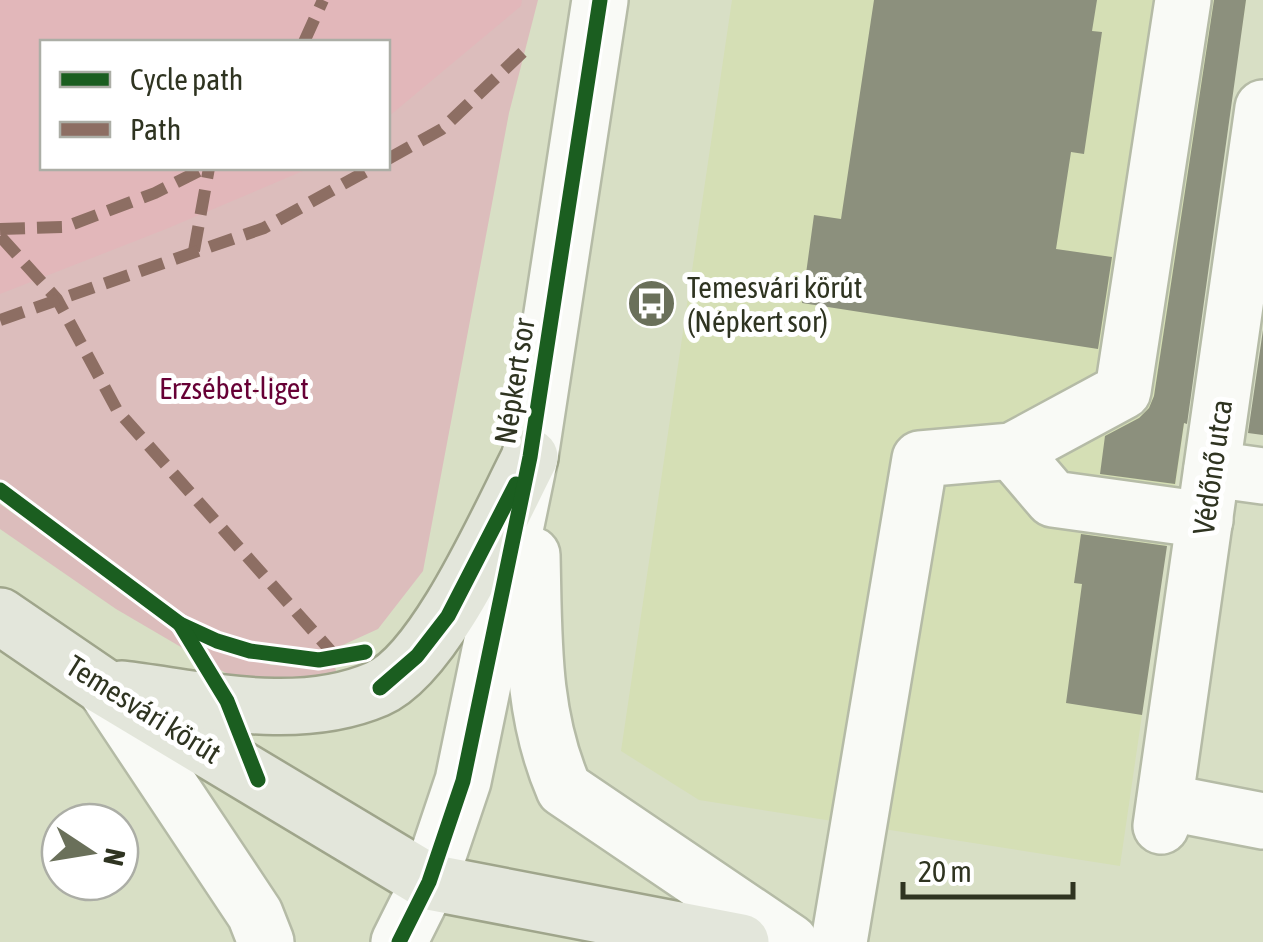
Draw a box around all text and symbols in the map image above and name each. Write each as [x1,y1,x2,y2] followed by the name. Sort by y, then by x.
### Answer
[40,40,390,170] legend
[130,62,243,96] text: Cycle path
[130,112,181,146] text: Path
[687,270,862,338] place label: Temesvári körút (Népkert sor)
[626,278,678,330] bus stop icon: Temesvári körút (Népkert sor)
[487,315,541,446] street label: Népkert sor
[159,371,309,405] park label: Erzsébet-liget
[1186,397,1238,537] street label: Védőnő utca
[61,648,227,770] street label: Temesvári körút
[40,802,140,902] north arrow
[903,837,1073,899] scale bar
[97,846,132,869] text: N
[918,854,972,888] text: 20 m

